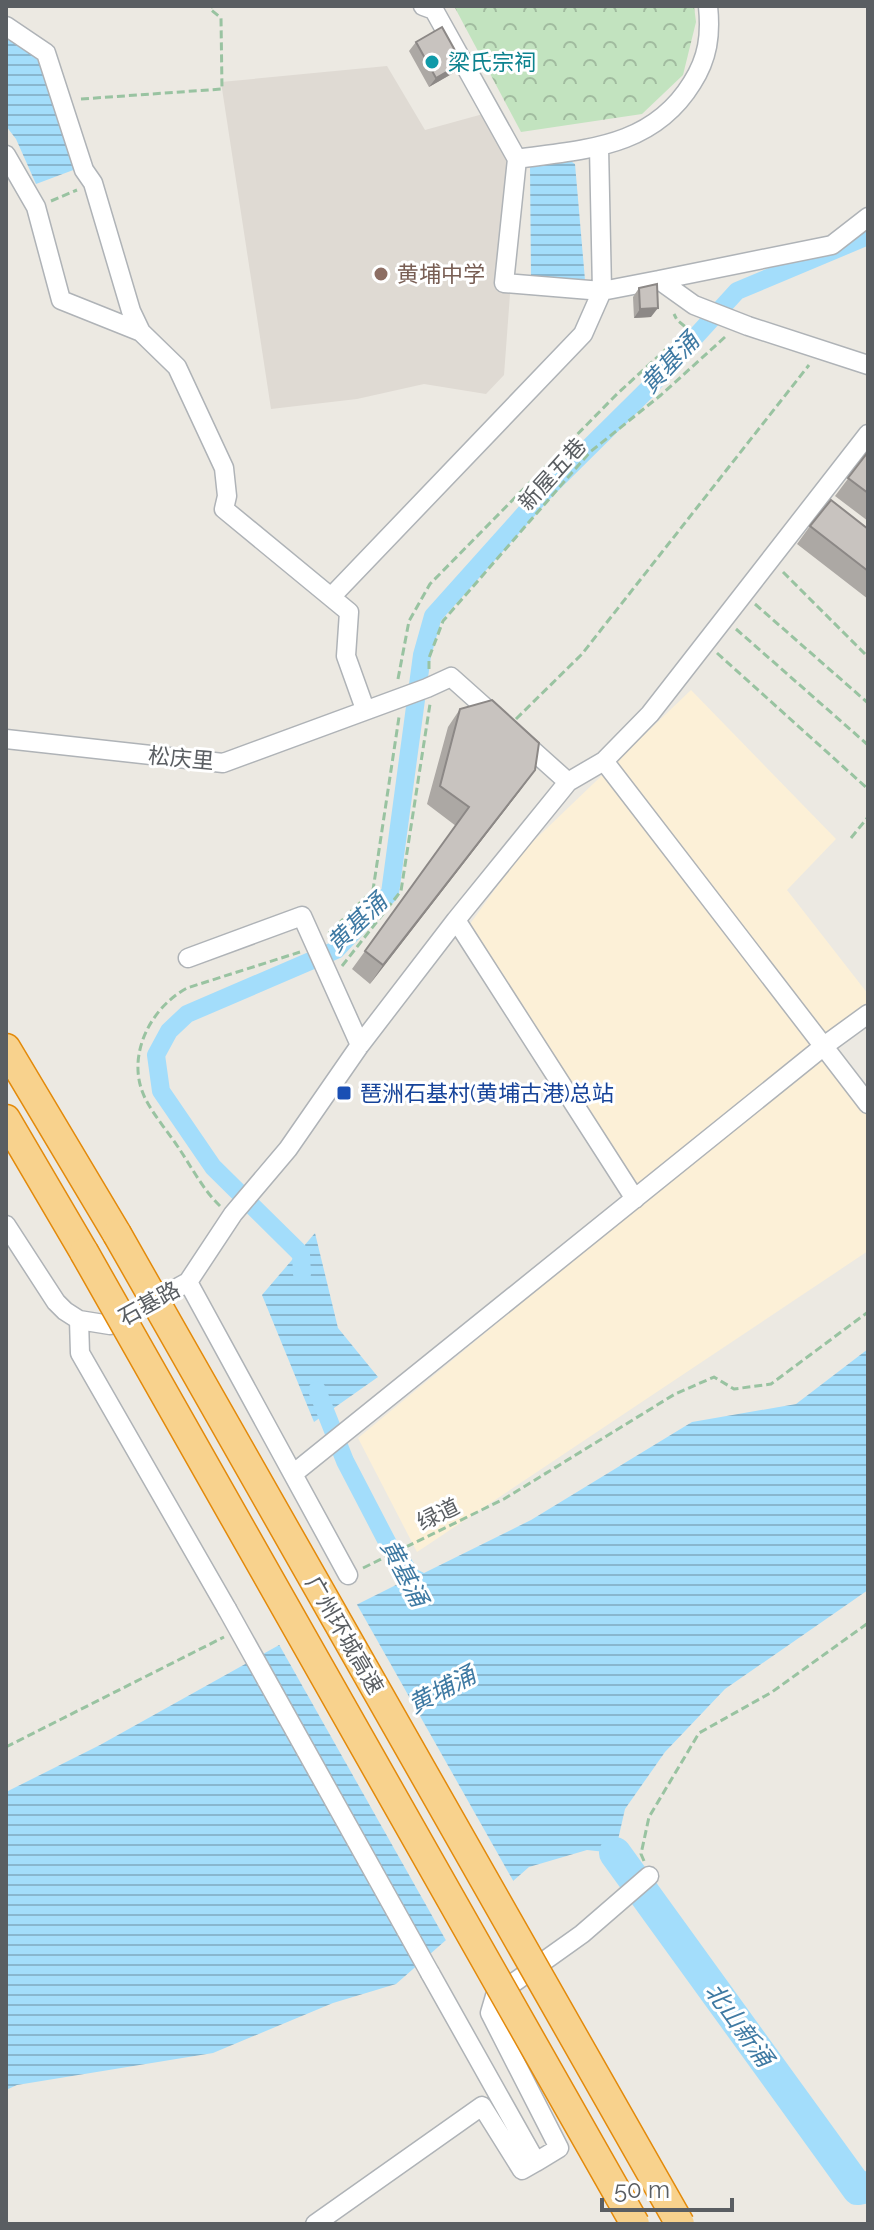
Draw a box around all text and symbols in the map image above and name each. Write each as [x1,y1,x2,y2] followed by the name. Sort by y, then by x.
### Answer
[448,49,536,75] place label: 梁氏宗祠
[423,53,441,71] marker: 梁氏宗祠
[397,261,485,287] place label: 黄埔中学
[372,265,390,283] marker: 黄埔中学
[634,324,707,399] water label: 黄基涌
[513,433,591,515] street label: 新屋五巷
[147,742,215,774] street label: 松庆里
[321,885,395,958] water label: 黄基涌
[360,1080,614,1106] place label: 琶洲石基村(黄埔古港)总站
[335,1084,353,1102] marker: 琶洲石基村(黄埔古港)总站
[114,1276,184,1330] street label: 石基路
[413,1493,463,1535] street label: 绿道
[375,1534,436,1614] water label: 黄基涌
[301,1571,389,1699] street label: 广州环城高速
[403,1658,483,1719] water label: 黄埔涌
[699,1977,781,2074] water label: 北山新涌
[602,2162,732,2212] scale bar
[614,2175,670,2204] text: 50 m

